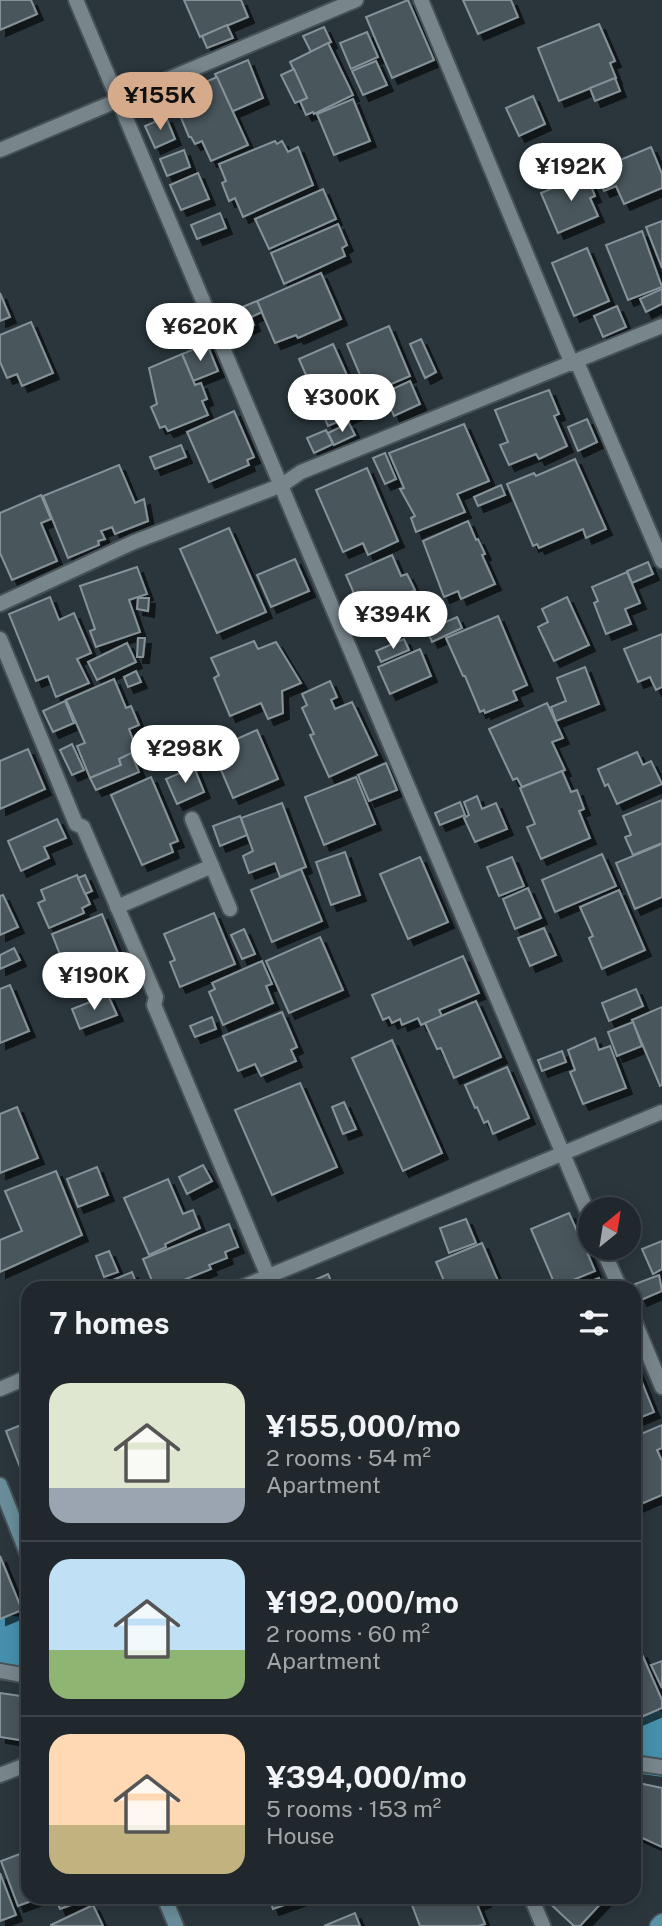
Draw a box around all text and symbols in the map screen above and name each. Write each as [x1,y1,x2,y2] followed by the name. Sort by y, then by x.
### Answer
[111,72,209,132] pin: ¥155K
[124,81,196,108] text: ¥155K
[522,144,620,203] pin: ¥192K
[535,152,607,179] text: ¥192K
[151,304,249,363] pin: ¥620K
[162,312,238,339] text: ¥620K
[293,374,391,434] pin: ¥300K
[304,383,380,410] text: ¥300K
[344,592,442,651] pin: ¥394K
[354,600,432,627] text: ¥394K
[136,726,234,785] pin: ¥298K
[147,734,223,761] text: ¥298K
[45,953,143,1012] pin: ¥190K
[58,961,130,988] text: ¥190K
[578,1197,640,1260] north arrow
[578,1197,641,1260] map controls
[575,1304,613,1342] icon: filters
[49,1305,170,1341] text: 7 homes
[266,1408,461,1444] text: ¥155,000/mo
[105,1411,189,1495] icon: home
[266,1444,431,1471] text: 2 rooms · 54 m²
[266,1471,381,1498] text: Apartment
[266,1584,459,1620] text: ¥192,000/mo
[105,1587,189,1671] icon: home
[266,1620,430,1647] text: 2 rooms · 60 m²
[266,1647,381,1674] text: Apartment
[266,1759,467,1795] text: ¥394,000/mo
[105,1762,189,1846] icon: home
[266,1795,441,1822] text: 5 rooms · 153 m²
[266,1822,334,1849] text: House

